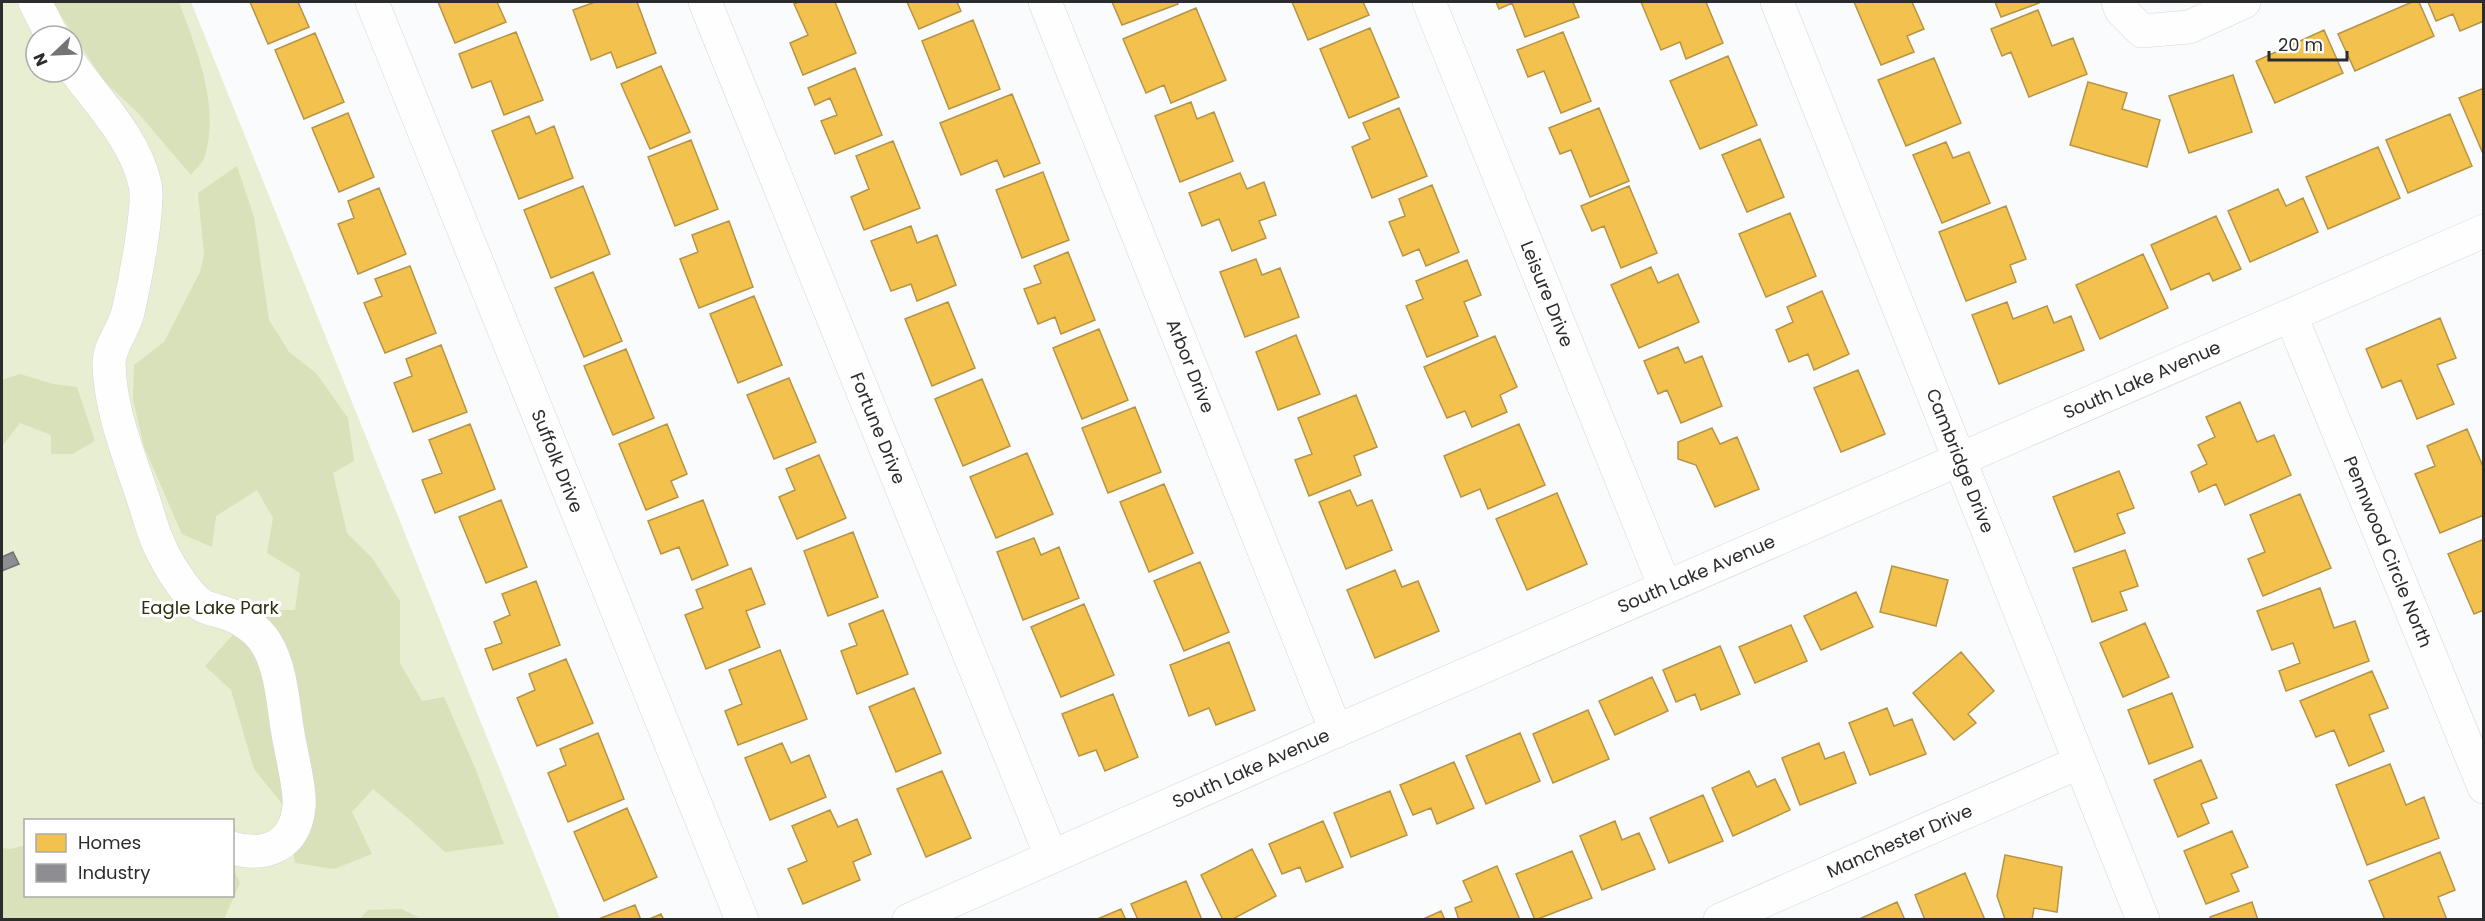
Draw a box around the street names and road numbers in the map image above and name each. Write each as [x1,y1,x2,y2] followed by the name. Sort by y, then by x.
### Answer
[1515,237,1580,351] street label: Leisure Drive
[1161,315,1221,417] street label: Arbor Drive
[2059,334,2224,425] street label: South Lake Avenue
[844,369,912,488] street label: Fortune Drive
[1920,385,2000,537] street label: Cambridge Drive
[526,406,590,516] street label: Suffolk Drive
[2338,452,2439,651] street label: Pennwood Circle North
[1613,528,1779,619] street label: South Lake Avenue
[1168,722,1333,814] street label: South Lake Avenue
[1823,798,1976,884] street label: Manchester Drive

